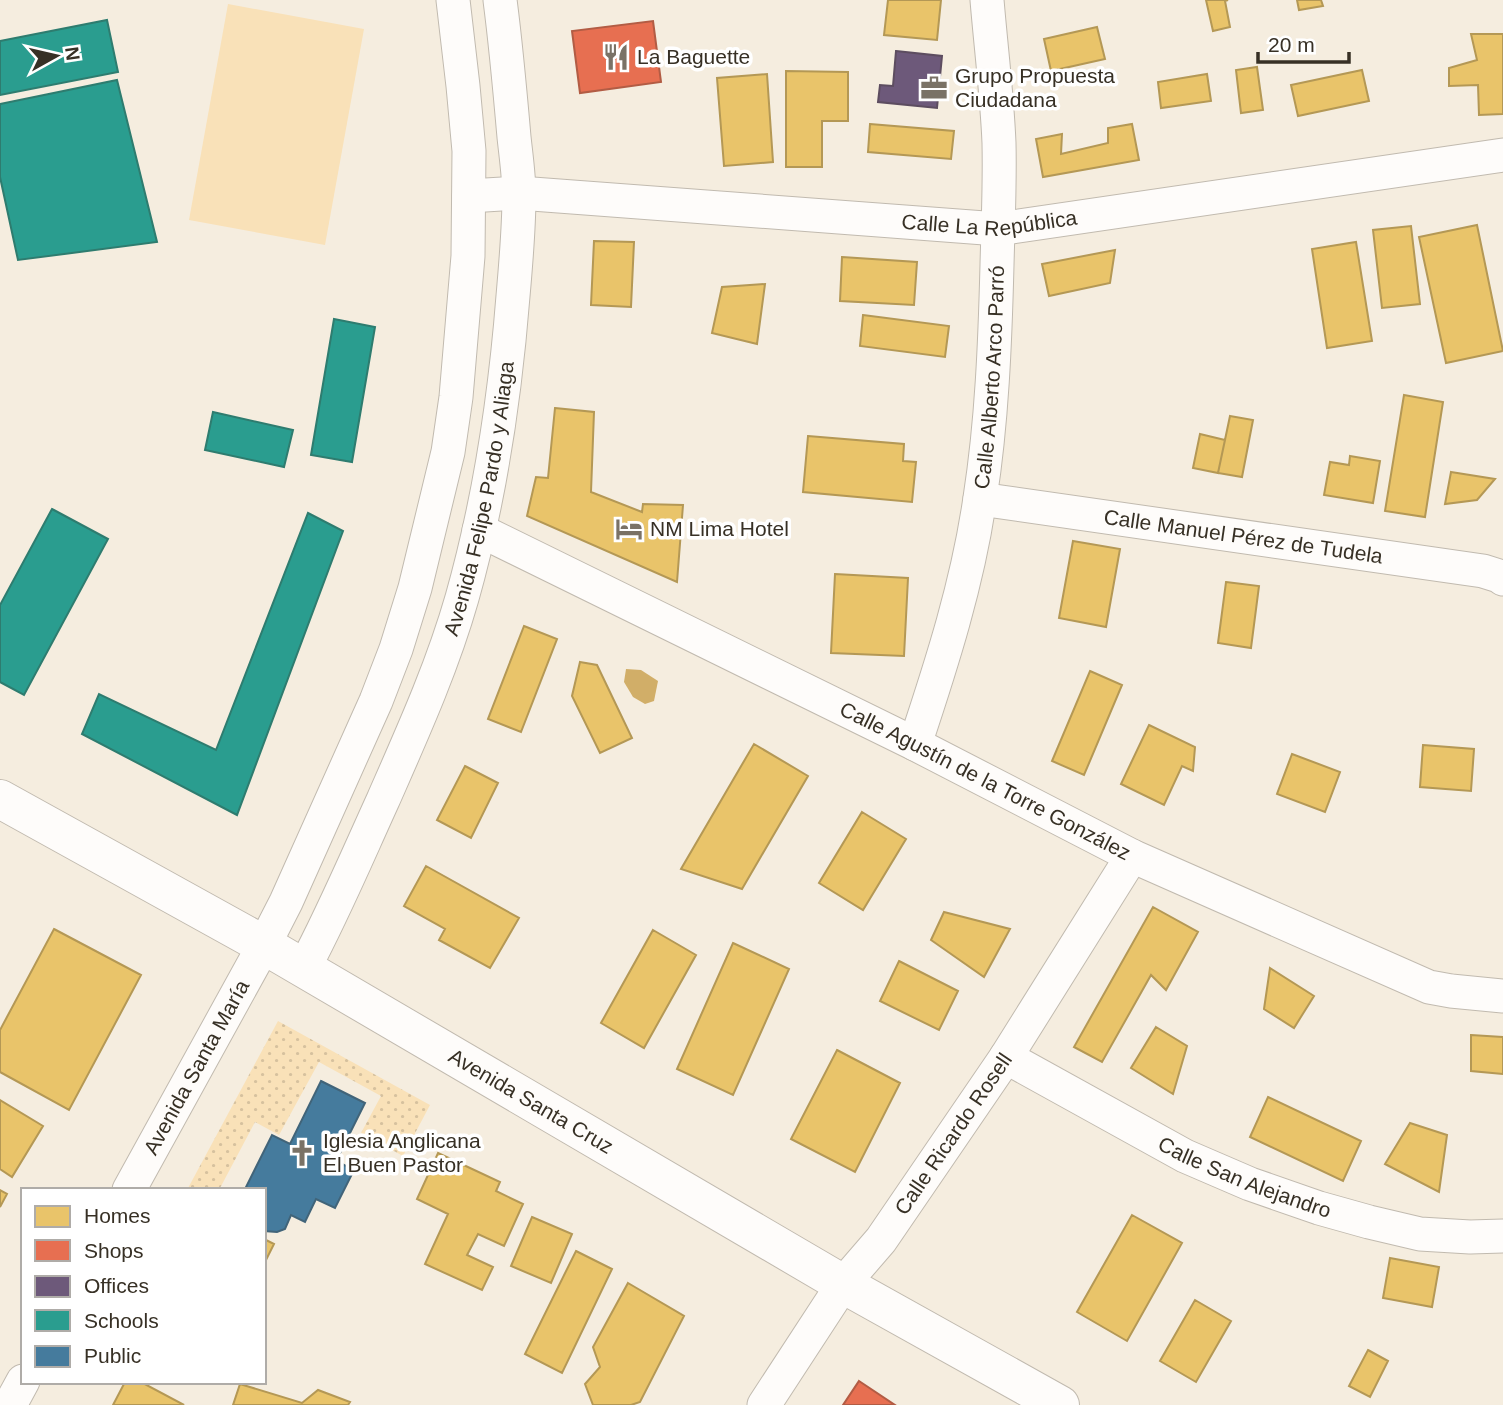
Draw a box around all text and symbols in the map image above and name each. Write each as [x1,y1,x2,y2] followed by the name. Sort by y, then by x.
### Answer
[21,21,91,91] north arrow
[1258,21,1349,65] scale bar
[1268,33,1315,56] text: 20 m
[601,42,631,72] restaurant icon: La Baguette
[61,45,84,62] text: N
[637,45,750,68] place label: La Baguette
[955,64,1115,111] place label: Grupo Propuesta Ciudadana
[919,73,949,103] office icon: Grupo Propuesta Ciudadana
[901,206,1079,240] street label: Calle La República
[969,265,1008,491] street label: Calle Alberto Arco Parró
[439,360,518,638] street label: Avenida Felipe Pardo y Aliaga
[1102,505,1385,568] street label: Calle Manuel Pérez de Tudela
[614,514,644,544] hotel icon: NM Lima Hotel
[650,517,789,540] place label: NM Lima Hotel
[836,697,1135,864] street label: Calle Agustín de la Torre González
[139,976,254,1158] street label: Avenida Santa María
[445,1044,617,1158] street label: Avenida Santa Cruz
[890,1049,1016,1219] street label: Calle Ricardo Rosell
[323,1129,481,1176] place label: Iglesia Anglicana El Buen Pastor
[1154,1132,1334,1222] street label: Calle San Alejandro
[287,1138,317,1168] church icon: Iglesia Anglicana El Buen Pastor
[21,1188,266,1384] legend
[84,1204,151,1227] text: Homes
[84,1239,144,1262] text: Shops
[84,1274,149,1297] text: Offices
[84,1309,159,1332] text: Schools
[84,1344,141,1367] text: Public

